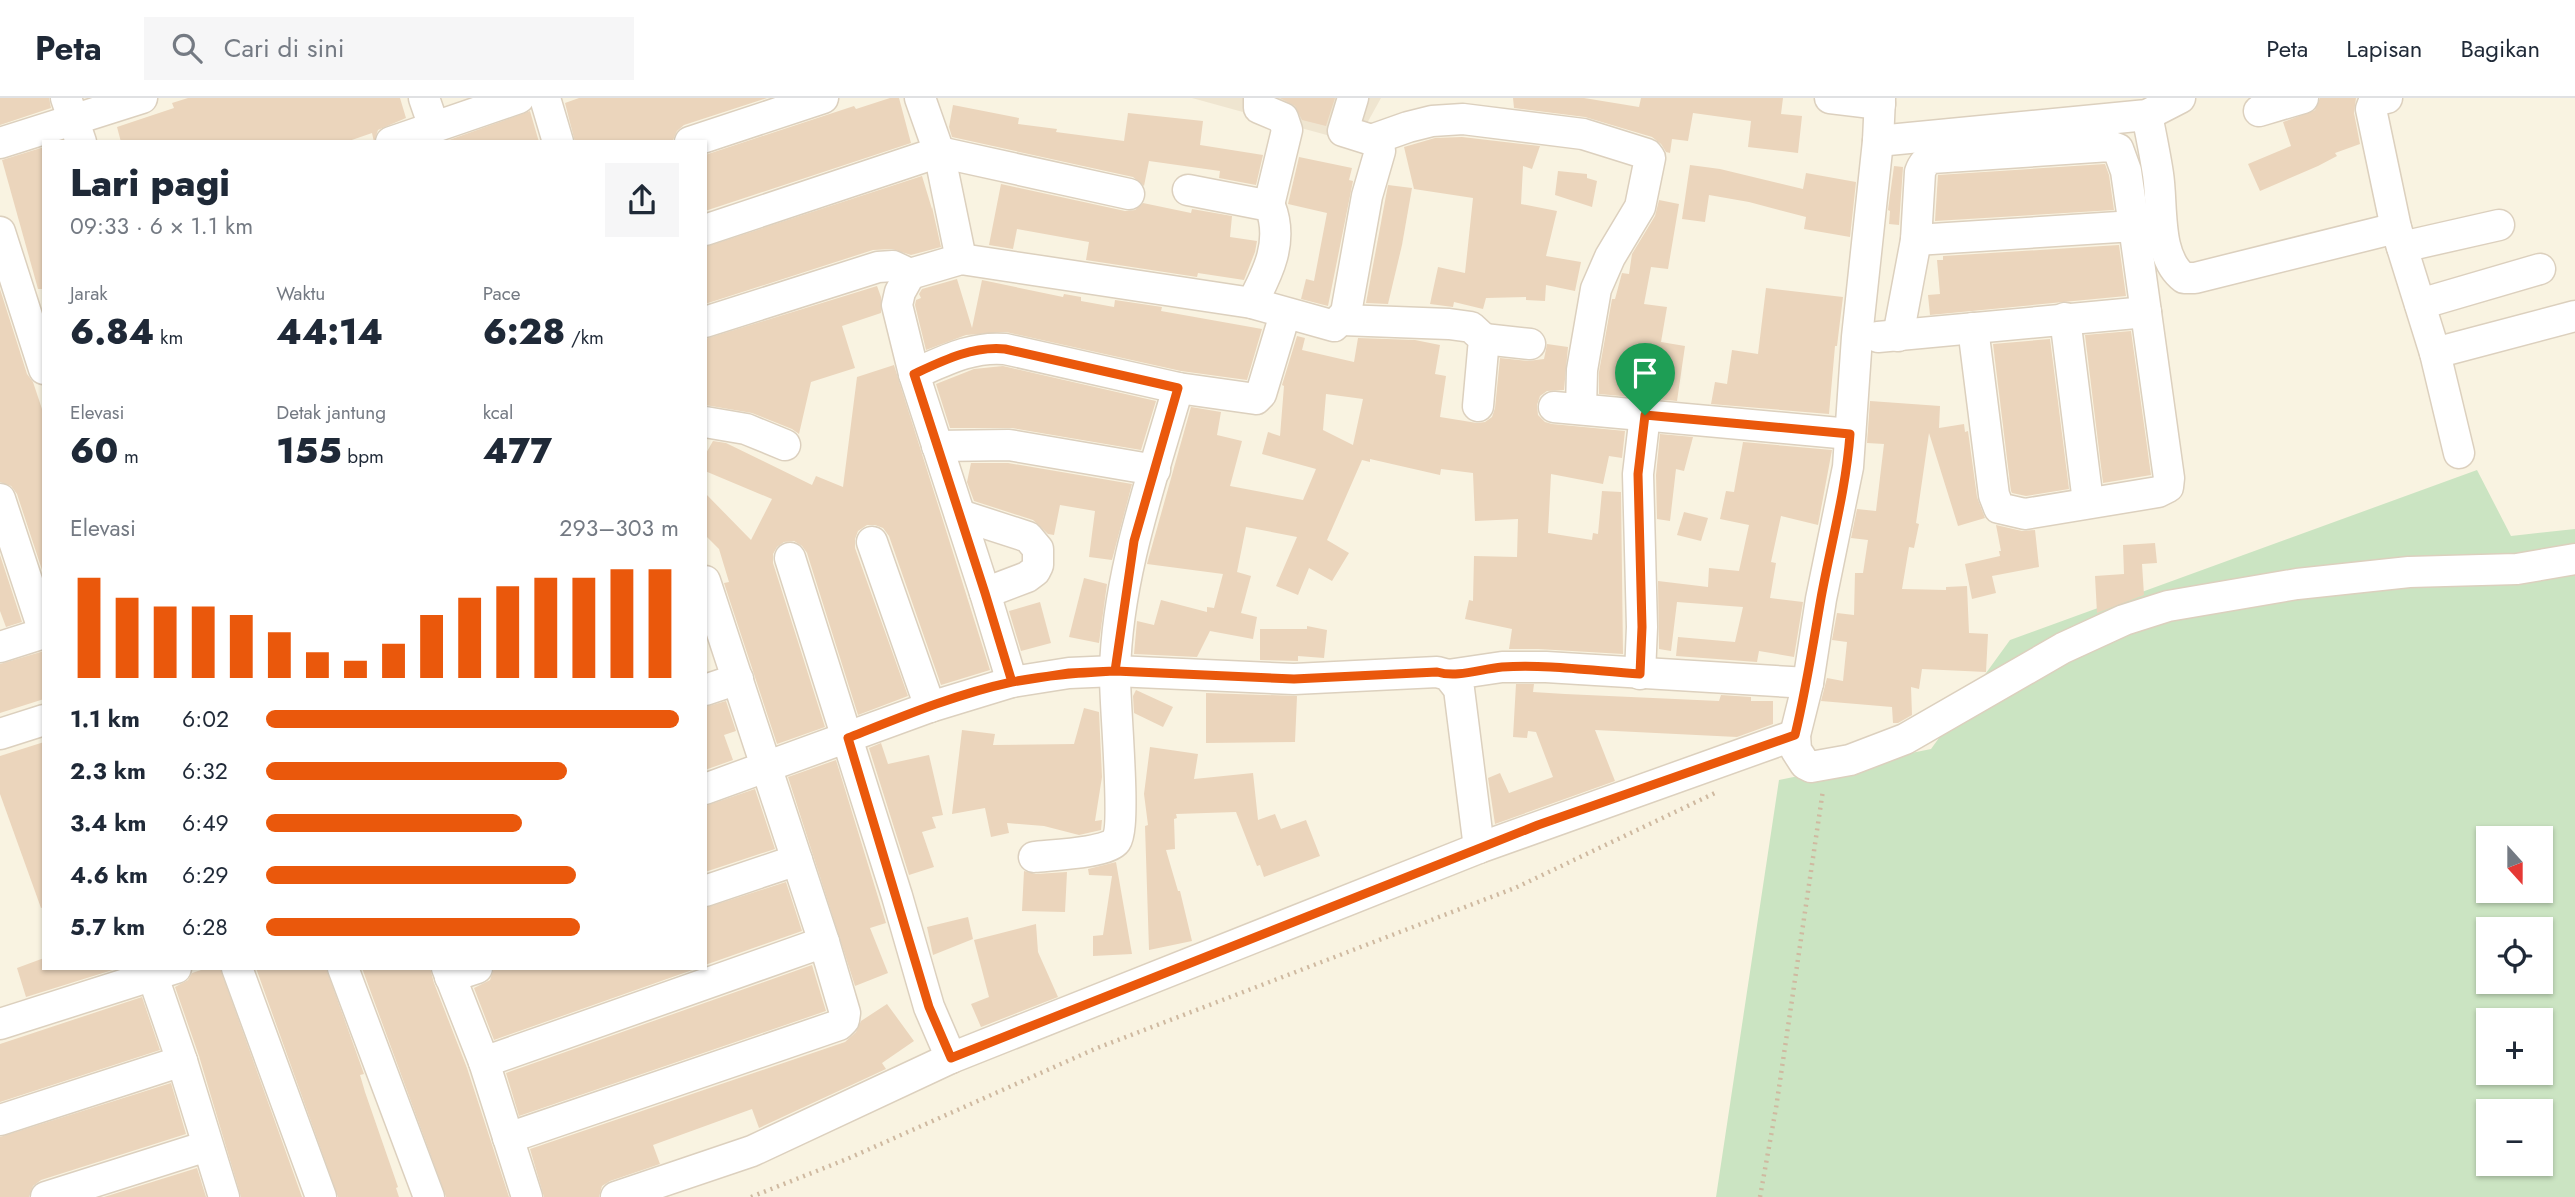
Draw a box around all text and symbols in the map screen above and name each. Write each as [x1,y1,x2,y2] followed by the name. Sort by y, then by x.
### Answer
[144,17,634,80] search box
[35,25,102,72] text: Peta
[168,29,206,67] icon: search
[224,29,345,67] text: Cari di sini
[2266,31,2308,66] text: Peta
[2346,31,2422,66] text: Lapisan
[2460,31,2540,66] text: Bagikan
[70,155,230,210] text: Lari pagi
[605,163,679,237] button: share
[70,209,253,243] text: 09:33 · 6 × 1.1 km
[70,280,108,307] text: Jarak
[276,280,325,307] text: Waktu
[483,280,521,307] text: Pace
[70,307,154,357] text: 6.84
[276,307,383,357] text: 44:14
[483,307,565,357] text: 6:28
[154,324,183,351] text: km
[565,324,604,351] text: /km
[1615,343,1675,415] pin
[1626,354,1664,392] icon: arrive
[70,399,124,426] text: Elevasi
[276,399,386,426] text: Detak jantung
[483,399,513,426] text: kcal
[70,426,118,476] text: 60
[276,426,342,476] text: 155
[483,426,552,476] text: 477
[118,443,139,470] text: m
[342,443,384,470] text: bpm
[70,511,136,545] text: Elevasi
[559,511,679,545] text: 293–303 m
[70,702,140,736] text: 1.1 km
[182,702,229,736] text: 6:02
[70,754,146,788] text: 2.3 km
[182,754,228,788] text: 6:32
[70,806,146,840] text: 3.4 km
[182,806,229,840] text: 6:49
[2476,826,2553,903] north arrow
[2476,826,2553,1176] map controls
[70,858,148,892] text: 4.6 km
[182,858,228,892] text: 6:29
[70,910,145,944] text: 5.7 km
[182,910,228,944] text: 6:28
[2476,917,2553,994] button: locate
[2476,1008,2553,1085] button: +
[2476,1099,2553,1176] button: −

